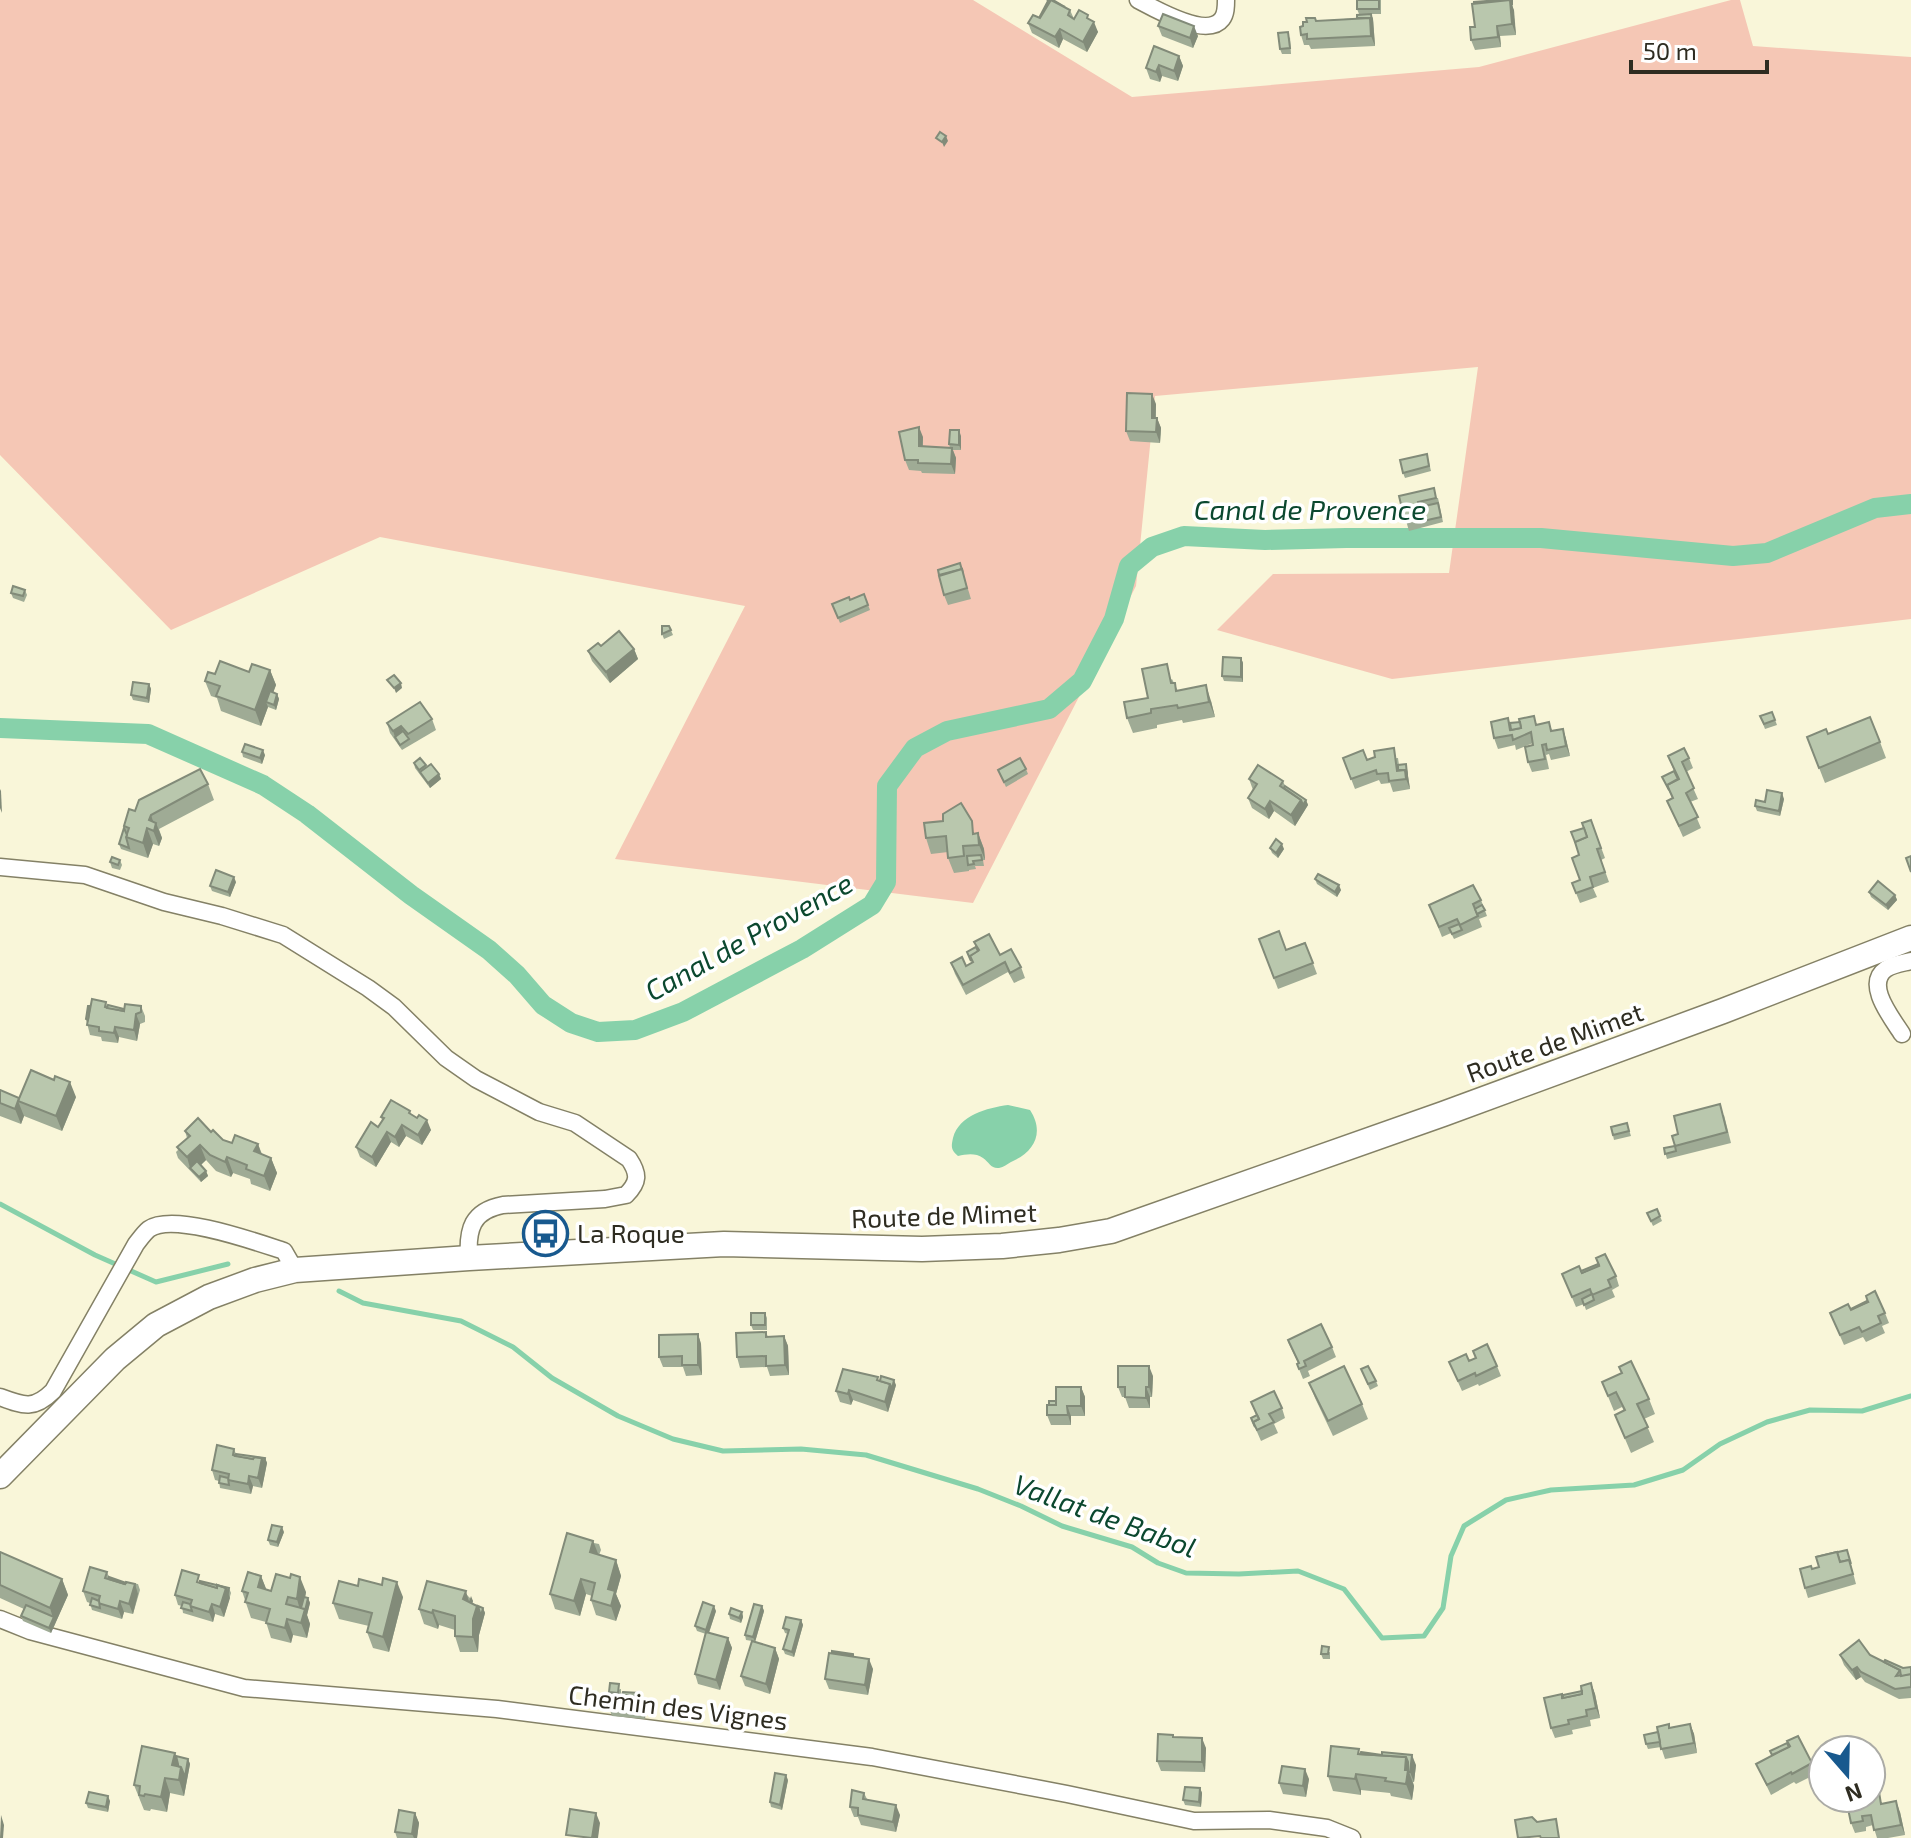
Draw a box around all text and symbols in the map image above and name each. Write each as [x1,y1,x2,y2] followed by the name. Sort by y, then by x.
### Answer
[1631,24,1767,74] scale bar
[1643,36,1697,65] text: 50 m
[1194,492,1426,526] water label: Canal de Provence
[639,865,858,1007] water label: Canal de Provence
[1462,995,1647,1088] street label: Route de Mimet
[851,1196,1037,1233] street label: Route de Mimet
[522,1210,570,1258] bus stop icon: La Roque
[577,1217,685,1248] place label: La Roque
[1009,1466,1201,1564] water label: Vallat de Babol
[567,1678,789,1735] street label: Chemin des Vignes
[1807,1734,1887,1814] north arrow
[1842,1779,1866,1809] text: N

